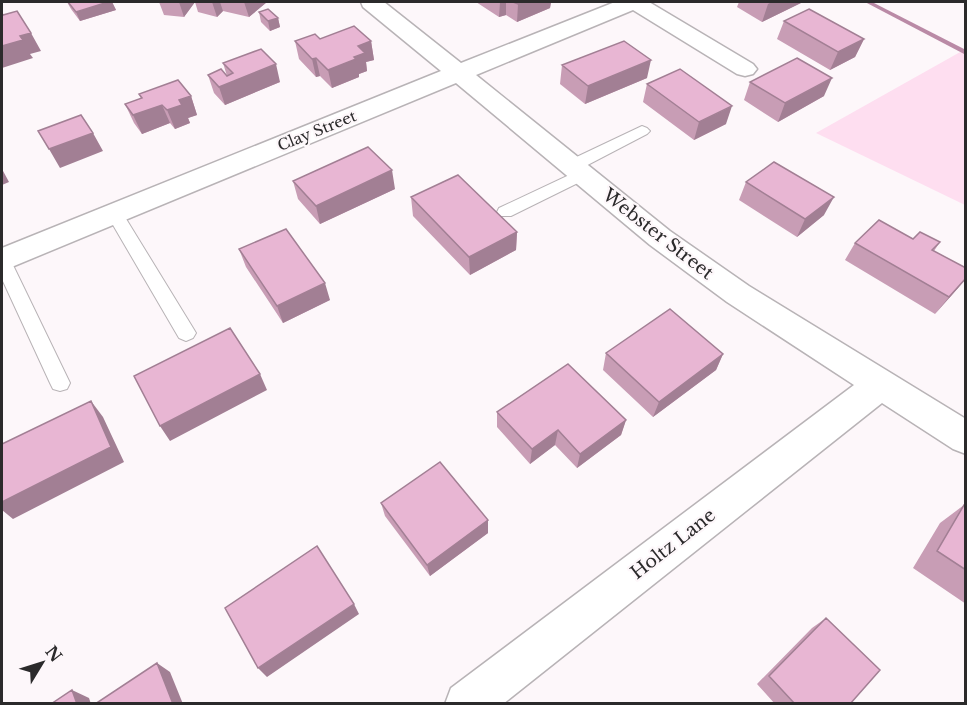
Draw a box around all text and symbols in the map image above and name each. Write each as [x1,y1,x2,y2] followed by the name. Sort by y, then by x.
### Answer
[275,106,359,155] street label: Clay Street
[597,183,718,284] street label: Webster Street
[626,504,720,584] street label: Holtz Lane
[12,633,72,693] north arrow
[41,642,66,666] text: N

